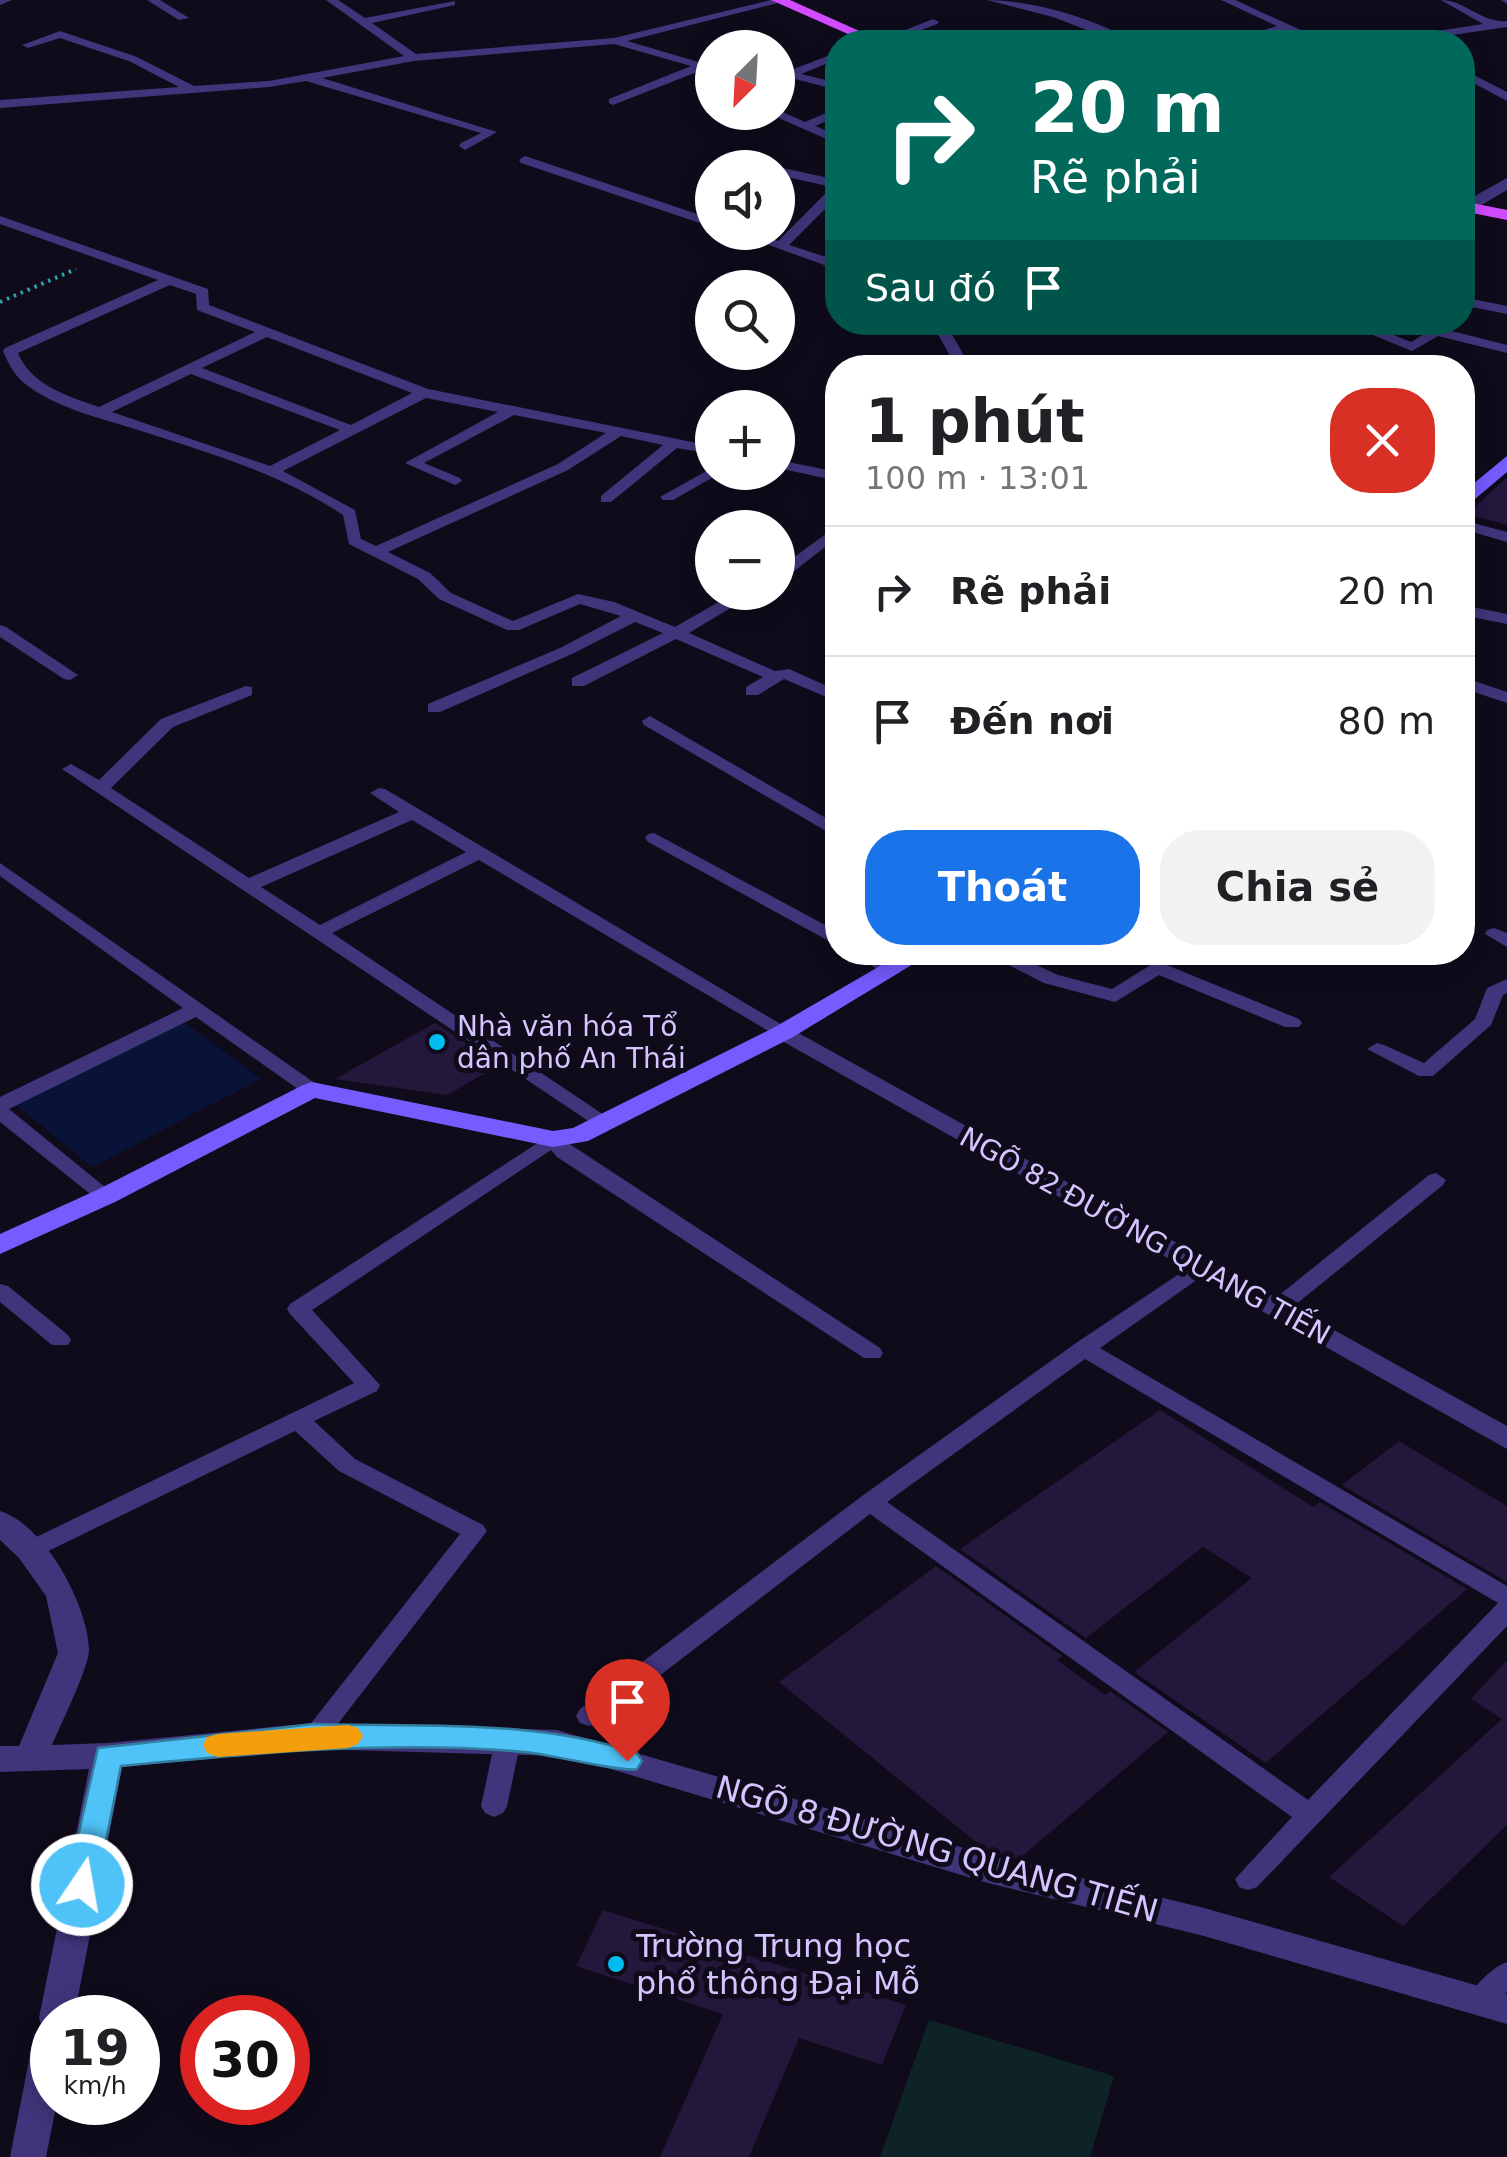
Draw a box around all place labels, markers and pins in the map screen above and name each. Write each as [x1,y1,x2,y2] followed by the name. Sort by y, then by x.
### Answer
[457,1010,686,1075] place label: Nhà văn hóa Tổ dân phố An Thái
[426,1031,448,1053] marker: Nhà văn hóa Tổ dân phố An Thái
[585,1659,670,1762] pin
[635,1927,920,2002] place label: Trường Trung học phổ thông Đại Mỗ
[605,1953,627,1975] marker: Trường Trung học phổ thông Đại Mỗ

